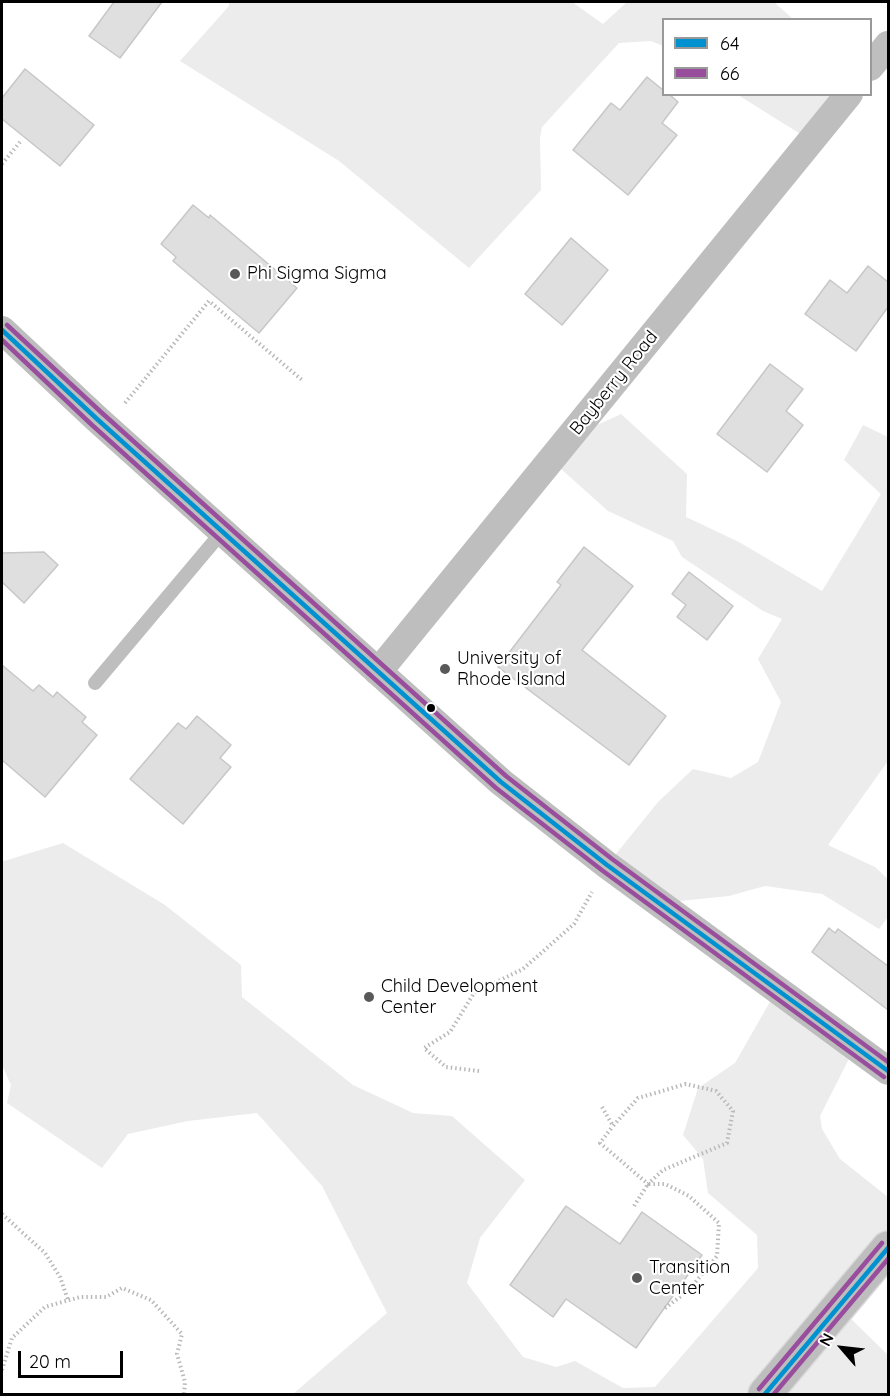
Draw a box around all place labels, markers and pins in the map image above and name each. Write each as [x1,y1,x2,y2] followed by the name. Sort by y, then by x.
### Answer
[247,263,387,285] place label: Phi Sigma Sigma
[228,267,242,281] marker: Phi Sigma Sigma
[457,648,565,690] place label: University of Rhode Island
[438,662,452,676] marker: University of Rhode Island
[425,702,437,714] unlabelled marker
[381,976,538,1018] place label: Child Development Center
[362,990,376,1004] marker: Child Development Center
[649,1257,730,1300] place label: Transition Center
[630,1271,644,1285] marker: Transition Center

